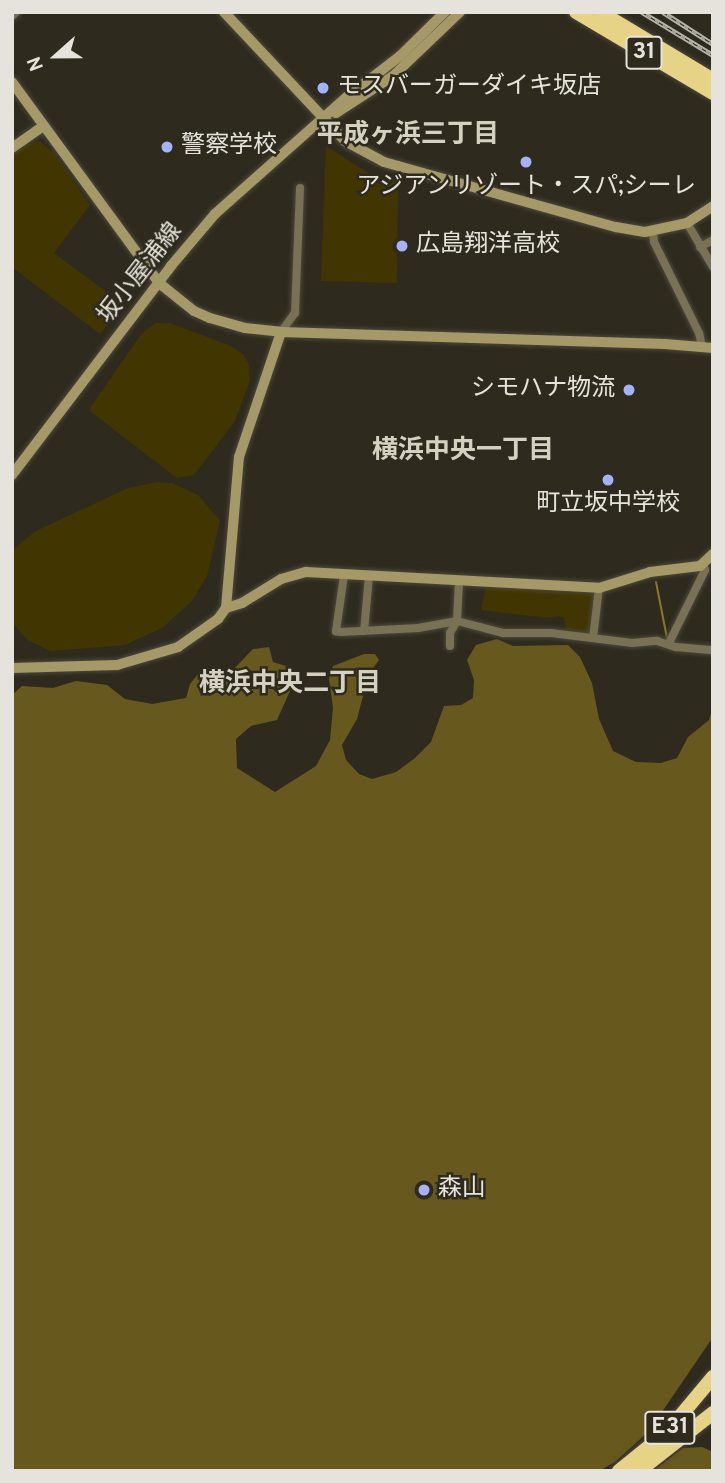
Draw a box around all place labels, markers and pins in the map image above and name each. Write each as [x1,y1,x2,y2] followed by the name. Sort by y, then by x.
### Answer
[337,74,601,102] place label: モスバーガーダイキ坂店
[315,80,331,96] marker: モスバーガーダイキ坂店
[181,133,277,161] place label: 警察学校
[159,139,175,155] marker: 警察学校
[518,154,534,170] marker: アジアンリゾート・スパ;シーレ
[355,174,697,202] place label: アジアンリゾート・スパ;シーレ
[416,232,560,260] place label: 広島翔洋高校
[394,238,410,254] marker: 広島翔洋高校
[471,376,615,404] place label: シモハナ物流
[621,382,637,398] marker: シモハナ物流
[600,472,616,488] marker: 町立坂中学校
[536,491,680,519] place label: 町立坂中学校
[438,1176,486,1204] place label: 森山
[416,1182,432,1198] marker: 森山

